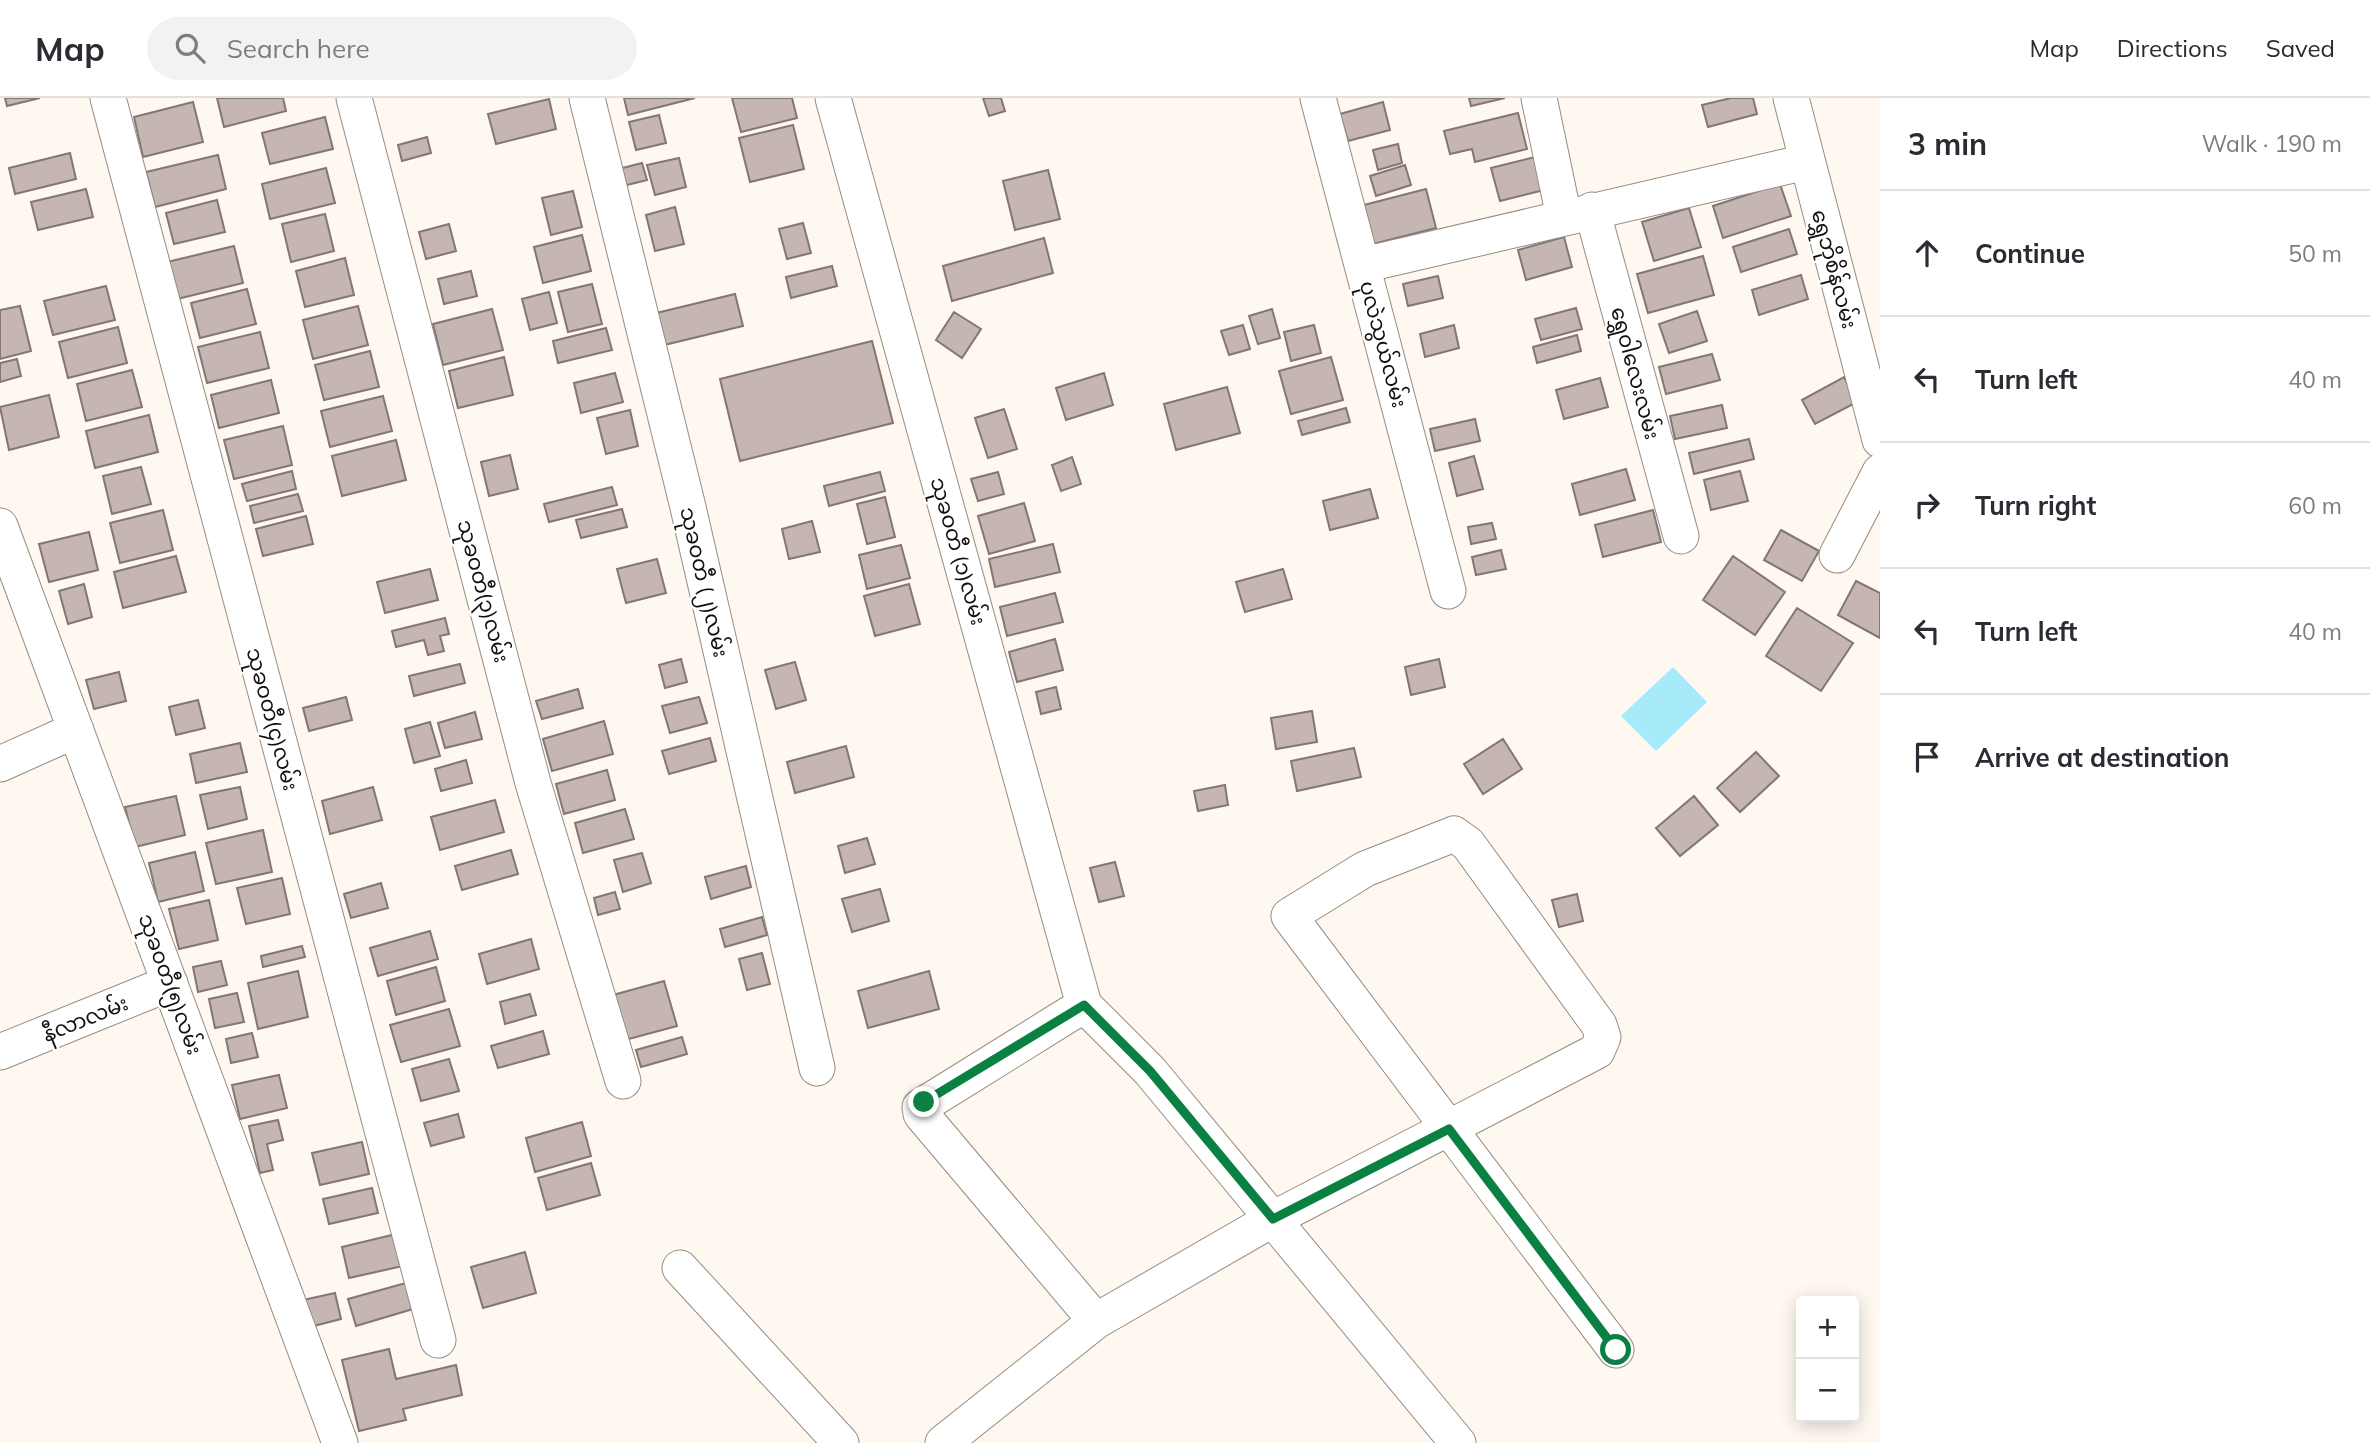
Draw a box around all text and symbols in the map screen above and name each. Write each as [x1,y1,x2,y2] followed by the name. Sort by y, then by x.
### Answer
[147,17,637,80] search box
[35,28,105,69] text: Map
[171,29,209,67] icon: search
[227,32,370,65] text: Search here
[2029,33,2079,63] text: Map
[2117,33,2228,63] text: Directions
[2266,33,2335,63] text: Saved
[1908,125,1987,163] text: 3 min
[2202,129,2342,158] text: Walk · 190 m
[1802,206,1865,333] street label: ရွှေဘိုစိန်လမ်း
[1908,234,1946,272] icon: ahead
[1975,237,2085,270] text: Continue
[2288,239,2342,268] text: 50 m
[1350,277,1415,412] street label: ပုလဲသွယ်လမ်း
[1601,303,1668,443] street label: ရွှေဝါလေးလမ်း
[1908,360,1946,398] icon: left
[1975,363,2077,396] text: Turn left
[2288,365,2342,394] text: 40 m
[921,473,994,629] street label: သုခဝတီ (၁)လမ်း
[1908,486,1946,524] icon: right
[1975,489,2096,522] text: Turn right
[2288,491,2342,520] text: 60 m
[670,504,737,661] street label: သုခဝတီ (၂)လမ်း
[448,516,518,667] street label: သုခဝတီ(၃)လမ်း
[1908,612,1946,650] icon: left
[1975,615,2077,648] text: Turn left
[2288,617,2342,646] text: 40 m
[237,644,307,795] street label: သုခဝတီ(၄)လမ်း
[1908,738,1946,776] icon: arrive
[1975,741,2230,774] text: Arrive at destination
[129,909,210,1060] street label: သုခဝတီ(၅)လမ်း
[38,987,134,1052] street label: နီလာလမ်း
[908,1086,939,1117] route end
[1796,1296,1859,1422] map controls
[1796,1296,1859,1359] button: +
[1600,1334,1631,1365] route start
[1796,1359,1859,1422] button: −

